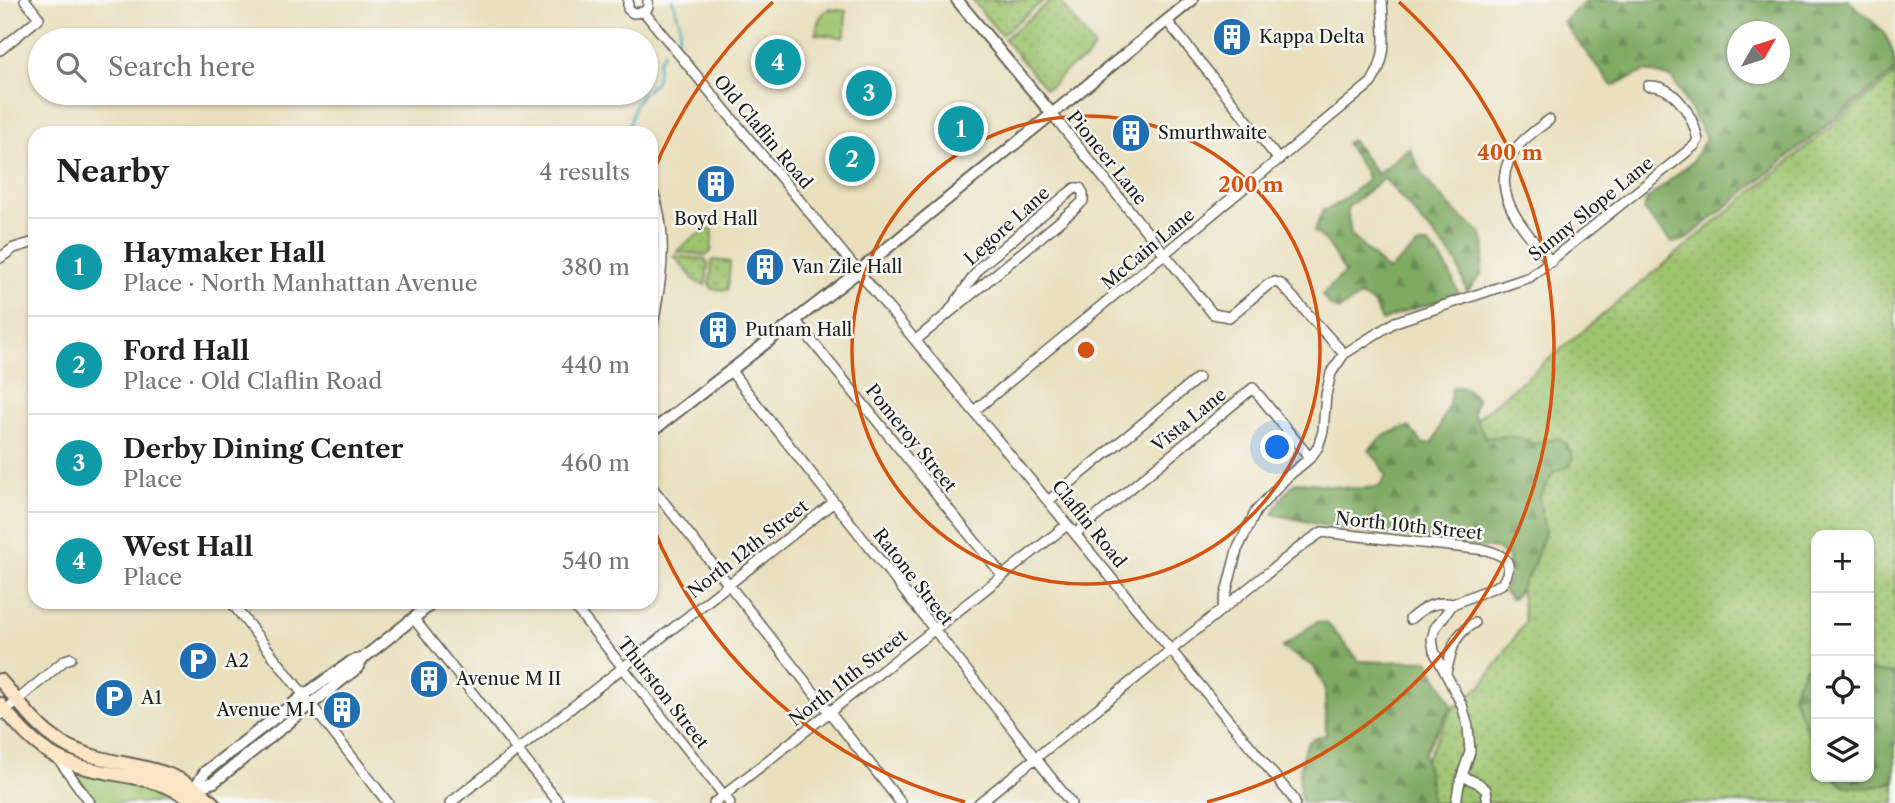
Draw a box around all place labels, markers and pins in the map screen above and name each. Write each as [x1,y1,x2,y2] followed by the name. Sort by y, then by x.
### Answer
[1211,16,1253,58] building icon: Kappa Delta
[1259,26,1365,48] place label: Kappa Delta
[755,36,801,88] pin: 4
[846,67,892,119] pin: 3
[938,103,984,155] pin: 1
[1110,112,1152,154] building icon: Smurthwaite
[1158,122,1267,144] place label: Smurthwaite
[829,133,875,185] pin: 2
[695,163,737,205] building icon: Boyd Hall
[674,208,758,230] place label: Boyd Hall
[744,246,786,288] building icon: Van Zile Hall
[791,256,902,278] place label: Van Zile Hall
[697,309,739,351] building icon: Putnam Hall
[745,319,852,341] place label: Putnam Hall
[1074,338,1098,362] centre of rings
[177,640,219,682] parking icon: A2
[224,650,249,672] place label: A2
[408,658,450,700] building icon: Avenue M II
[455,668,561,690] place label: Avenue M II
[93,677,135,719] parking icon: A1
[140,687,163,709] place label: A1
[321,689,363,731] building icon: Avenue M I
[215,699,315,721] place label: Avenue M I

